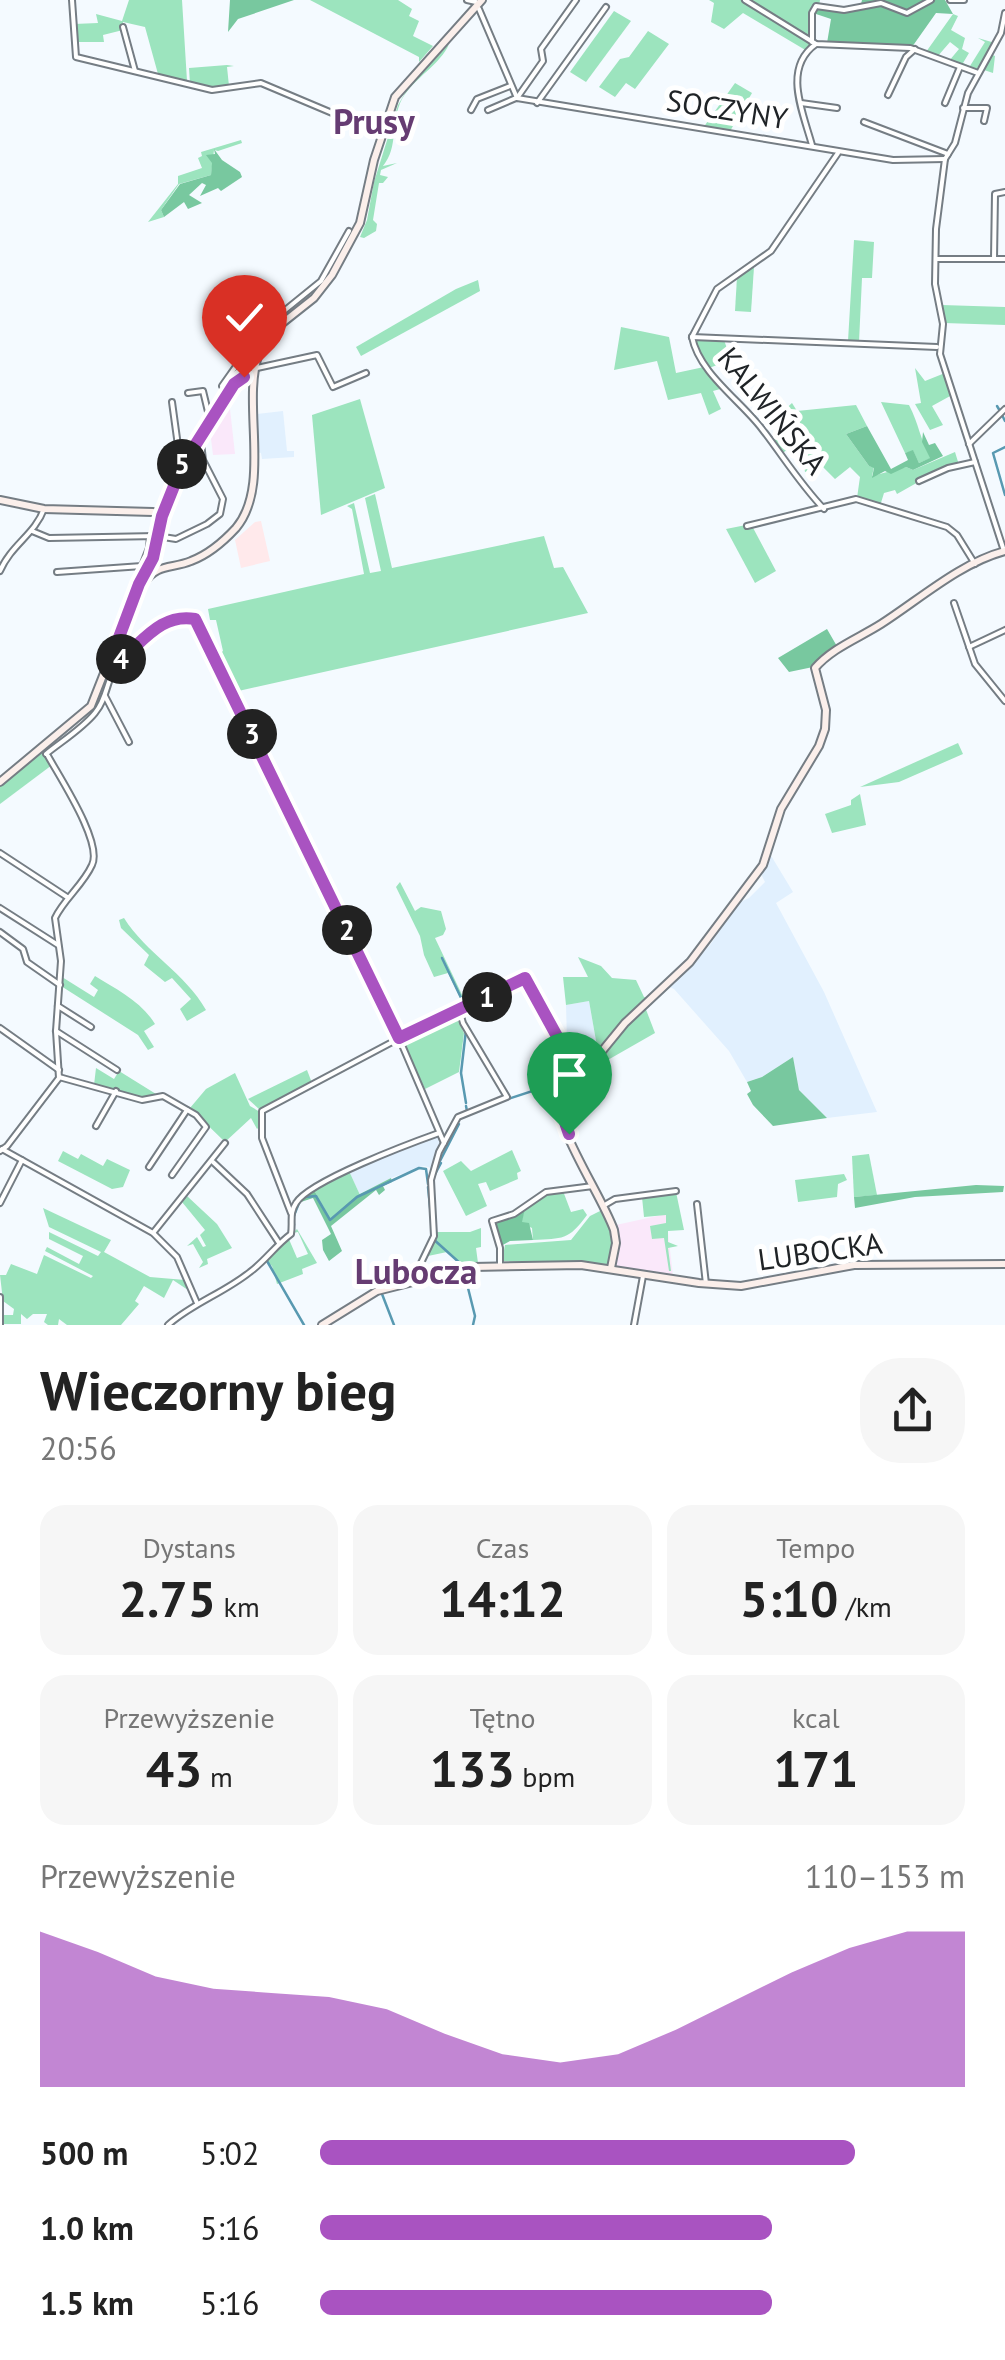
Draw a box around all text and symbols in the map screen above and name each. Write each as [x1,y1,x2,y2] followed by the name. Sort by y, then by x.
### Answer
[664,80,791,137] street label: SOCZYNY
[333,98,416,144] district label: Prusy
[202,275,287,378] pin
[217,290,272,345] icon: check
[710,338,837,482] street label: KALWIŃSKA
[157,439,207,489] pin: 5
[174,445,190,482] text: 5
[96,634,146,684] pin: 4
[113,640,129,677] text: 4
[227,709,277,759] pin: 3
[244,715,260,752] text: 3
[322,905,372,955] pin: 2
[339,911,355,948] text: 2
[462,972,512,1022] pin: 1
[479,978,495,1015] text: 1
[527,1032,612,1135] pin
[542,1047,597,1102] icon: arrive
[755,1222,885,1279] street label: LUBOCKA
[355,1248,477,1294] district label: Lubocza
[40,1354,396,1425] text: Wieczorny bieg
[860,1358,965,1463] button: share
[40,1427,117,1469] text: 20:56
[143,1529,236,1566] text: Dystans
[476,1529,529,1566] text: Czas
[776,1529,855,1566] text: Tempo
[119,1566,216,1631] text: 2.75
[439,1566,566,1631] text: 14:12
[740,1566,838,1631] text: 5:10
[216,1588,260,1625] text: km
[838,1588,892,1625] text: /km
[103,1699,275,1736] text: Przewyższenie
[469,1699,535,1736] text: Tętno
[792,1699,840,1736] text: kcal
[146,1736,202,1801] text: 43
[430,1736,515,1801] text: 133
[773,1736,858,1801] text: 171
[202,1758,233,1795] text: m
[515,1758,575,1795] text: bpm
[40,1855,236,1897] text: Przewyższenie
[805,1855,965,1897] text: 110–153 m
[40,2132,128,2174] text: 500 m
[200,2132,259,2174] text: 5:02
[40,2207,134,2249] text: 1.0 km
[200,2207,259,2249] text: 5:16
[40,2282,134,2324] text: 1.5 km
[200,2282,259,2324] text: 5:16

